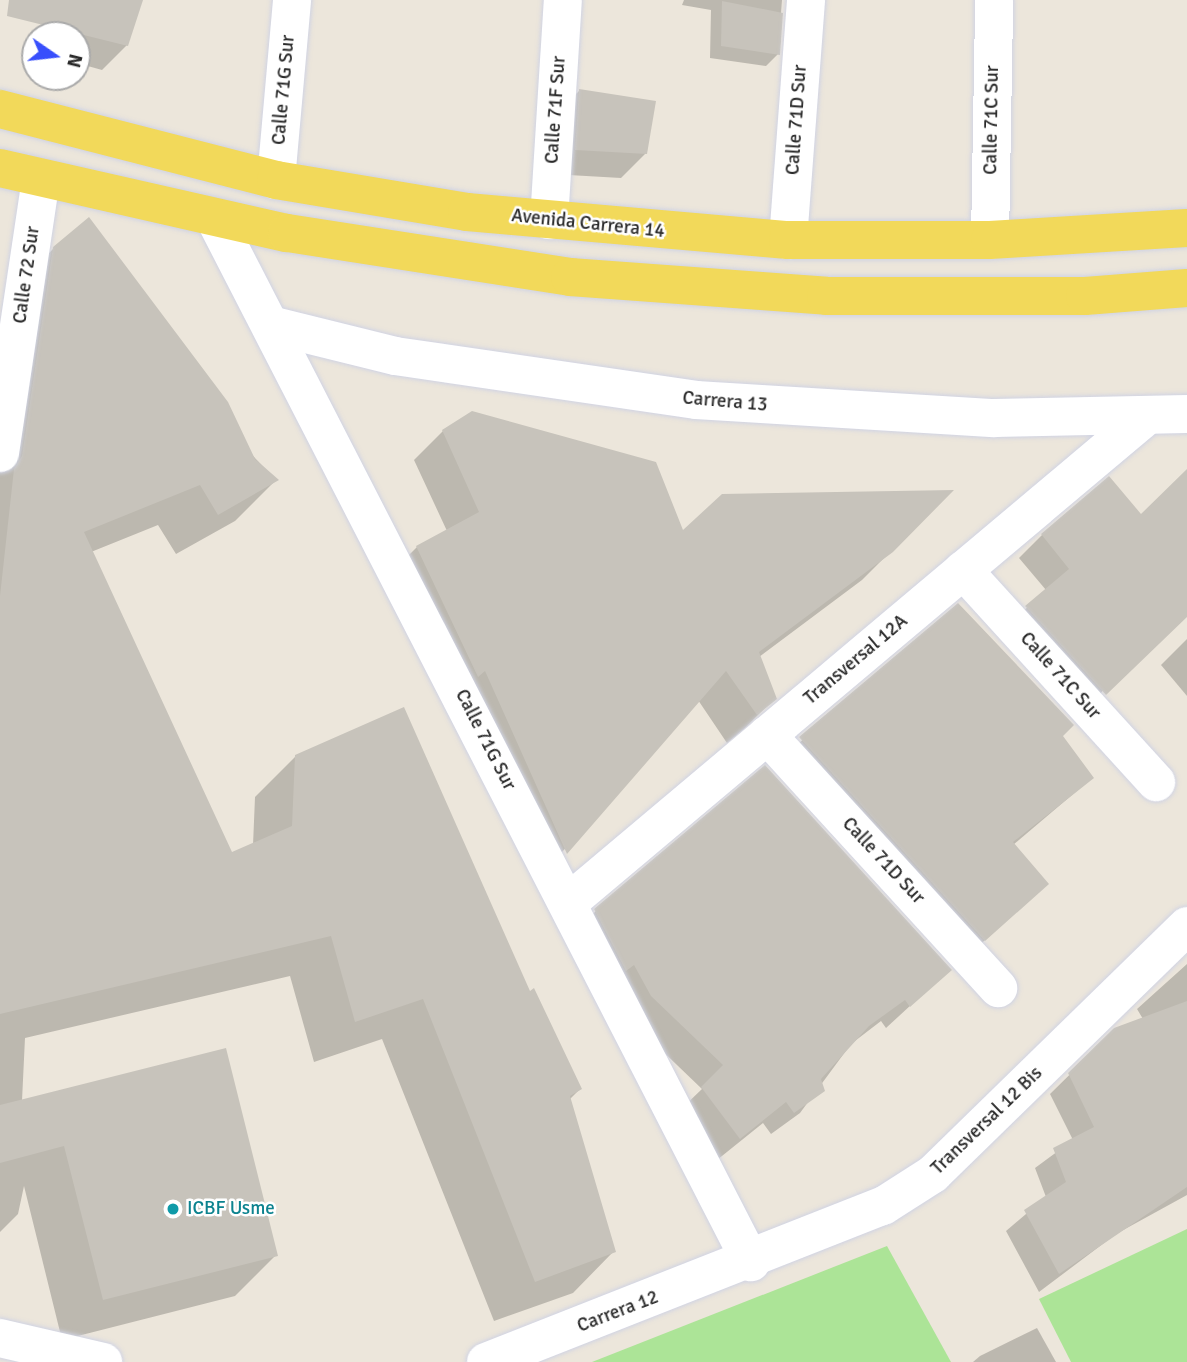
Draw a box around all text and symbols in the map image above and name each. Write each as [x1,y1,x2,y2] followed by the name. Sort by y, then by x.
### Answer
[21,21,91,91] north arrow
[268,34,300,146] street label: Calle 71G Sur
[61,51,88,70] text: N
[541,55,571,165] street label: Calle 71F Sur
[782,64,812,176] street label: Calle 71D Sur
[980,65,1004,175] street label: Calle 71C Sur
[510,205,666,243] street label: Avenida Carrera 14
[9,225,45,325] street label: Calle 72 Sur
[682,387,768,417] street label: Carrera 13
[800,610,912,710] street label: Transversal 12A
[1015,628,1105,724] street label: Calle 71C Sur
[450,686,520,794] street label: Calle 71G Sur
[837,813,929,909] street label: Calle 71D Sur
[927,1062,1047,1180] street label: Transversal 12 Bis
[187,1198,275,1220] place label: ICBF Usme
[165,1201,181,1217] marker: ICBF Usme
[574,1286,662,1338] street label: Carrera 12

